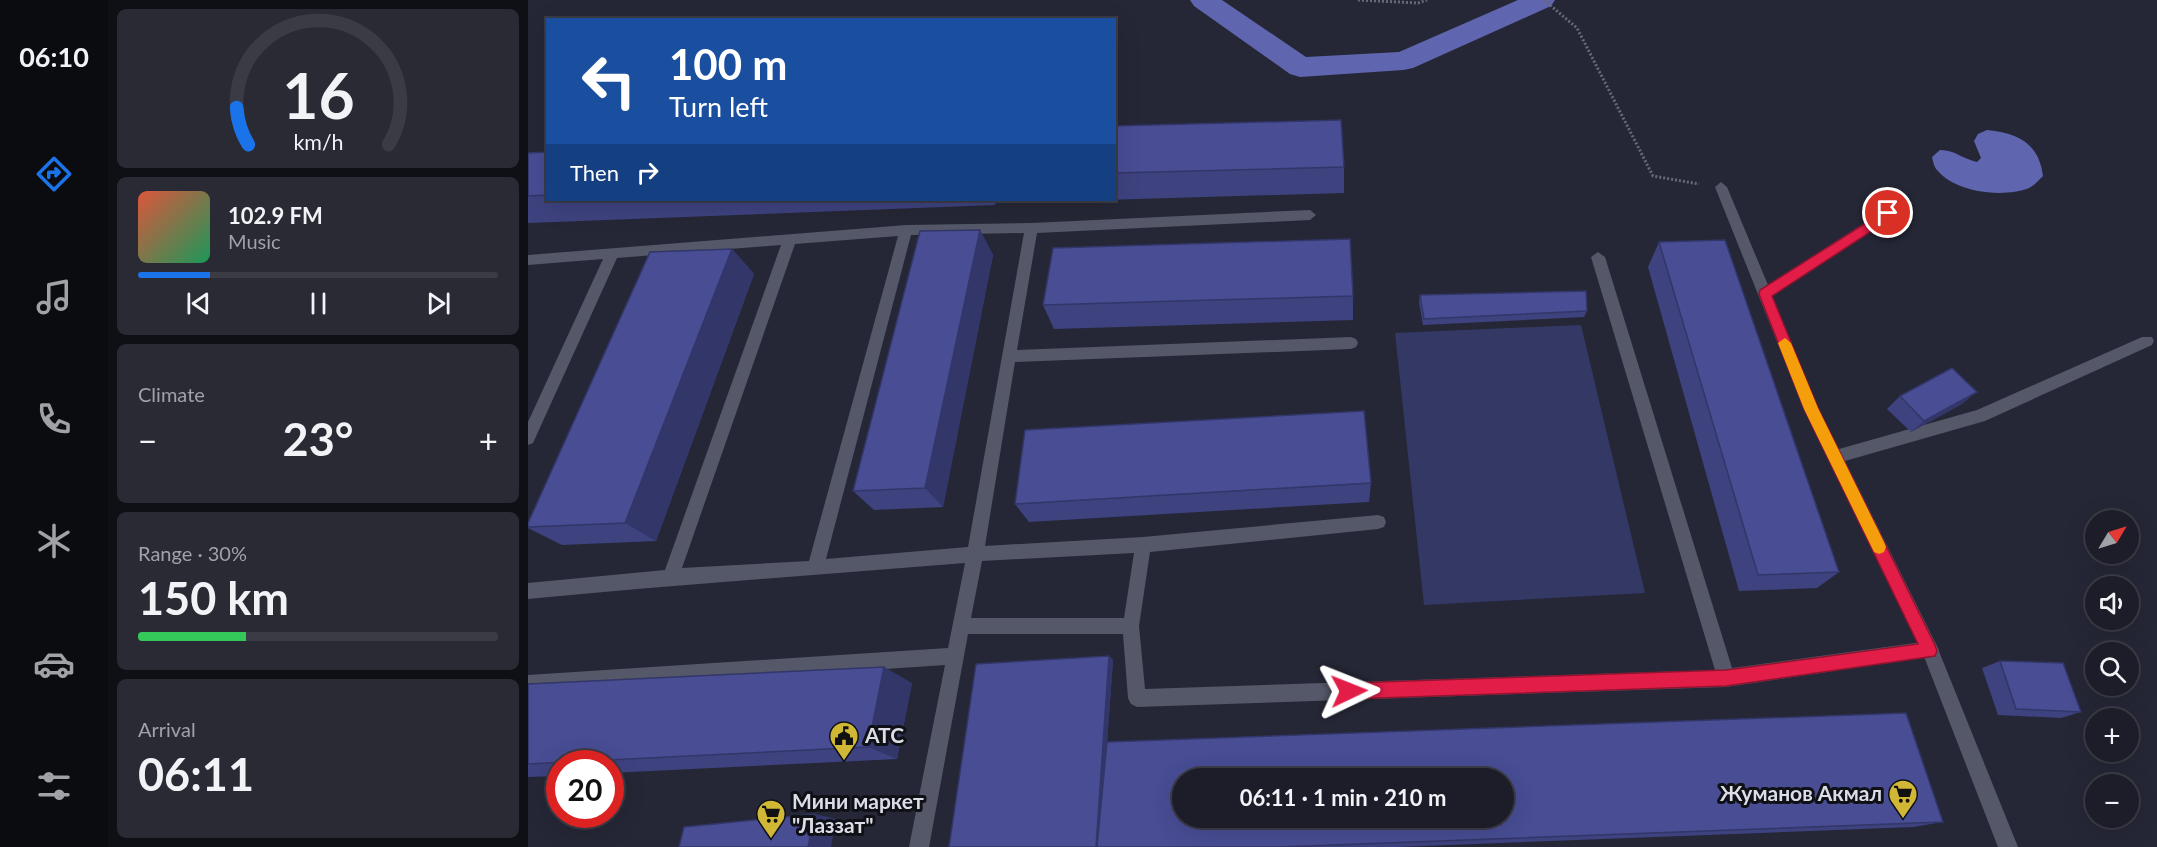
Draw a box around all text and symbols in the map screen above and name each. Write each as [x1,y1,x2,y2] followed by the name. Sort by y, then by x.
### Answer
[669,39,787,89] text: 100 m
[19,40,89,73] text: 06:10
[570,42,648,120] icon: left
[282,57,354,132] text: 16
[669,90,768,123] text: Turn left
[293,130,343,156] text: km/h
[33,153,75,195] icon: directions
[631,156,664,189] icon: right
[570,159,619,186] text: Then
[1862,187,1913,238] pin
[1871,196,1904,229] icon: arrive
[228,202,323,229] text: 102.9 FM
[228,229,281,253] text: Music
[33,276,75,318] icon: music
[182,287,215,320] icon: previous
[302,287,335,320] icon: pause
[422,287,455,320] icon: next
[138,382,205,406] text: Climate
[33,398,75,440] icon: phone
[283,412,353,466] text: 23°
[138,420,157,460] text: −
[479,420,498,460] text: +
[2085,510,2139,564] north arrow
[2085,510,2139,828] map controls
[33,520,75,562] icon: climate
[138,541,247,565] text: Range · 30%
[138,571,289,625] text: 150 km
[2085,576,2139,630] button: sound
[2085,642,2139,696] button: search
[33,643,75,685] icon: car
[1317,659,1381,723] position arrow
[2085,708,2139,762] button: +
[138,717,196,741] text: Arrival
[828,720,860,762] public building icon: АТС
[864,722,904,747] place label: АТС
[138,747,254,801] text: 06:11
[546,750,624,828] speed limit sign: 20
[33,765,75,807] icon: filters
[2085,774,2139,828] button: −
[1887,778,1919,820] supermarket icon: Жуманов Акмал
[1720,780,1882,805] place label: Жуманов Акмал
[1240,784,1446,811] text: 06:11 · 1 min · 210 m
[792,788,924,837] place label: Мини маркет "Лаззат"
[755,798,787,840] supermarket icon: Мини маркет "Лаззат"

